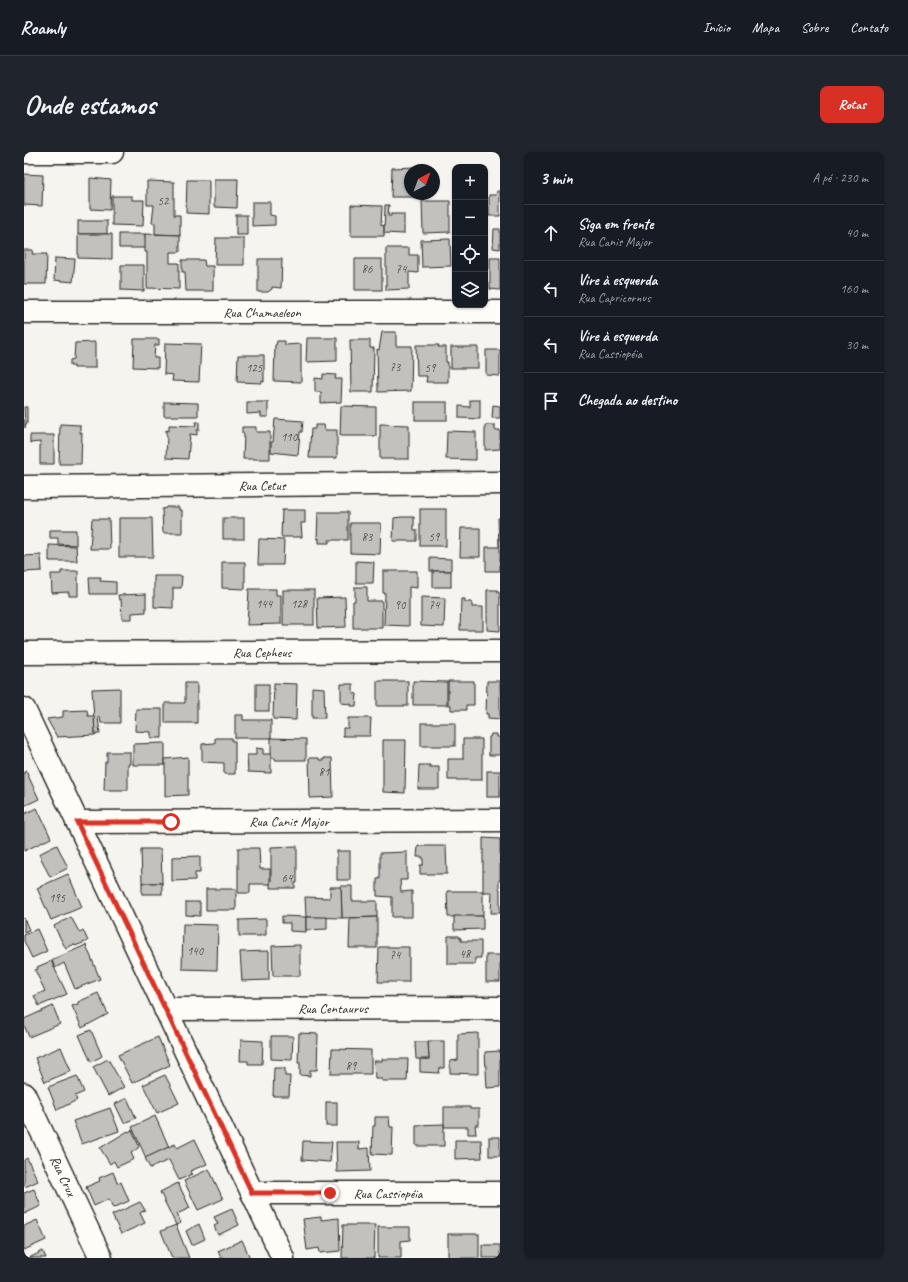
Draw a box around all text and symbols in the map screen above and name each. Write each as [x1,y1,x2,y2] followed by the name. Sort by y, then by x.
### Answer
[20,16,66,40] text: Roamly
[703,19,730,36] text: Início
[752,19,779,36] text: Mapa
[801,19,828,36] text: Sobre
[850,19,888,36] text: Contato
[820,86,884,123] button: Rotas
[24,87,156,122] text: Onde estamos
[404,164,440,200] north arrow
[452,164,488,308] map controls
[452,164,488,200] button: +
[540,168,573,189] text: 3 min
[812,170,868,186] text: A pé · 230 m
[158,193,170,209] house number: 52
[452,200,488,236] button: −
[578,215,654,234] text: Siga em frente
[540,222,562,244] icon: ahead
[846,225,868,241] text: 40 m
[578,234,652,250] text: Rua Canis Major
[452,236,488,272] button: locate
[362,261,373,277] house number: 86
[396,261,408,277] house number: 74
[578,271,657,290] text: Vire à esquerda
[452,272,488,308] button: layers
[540,278,562,300] icon: left
[840,281,868,297] text: 160 m
[578,290,651,306] text: Rua Capricornus
[223,304,302,321] street label: Rua Chamaeleon
[578,327,657,346] text: Vire à esquerda
[540,334,562,356] icon: left
[846,337,868,353] text: 30 m
[578,346,642,362] text: Rua Cassiopéia
[390,359,402,375] house number: 73
[246,360,263,376] house number: 125
[425,360,437,376] house number: 59
[540,390,562,412] icon: arrive
[578,391,677,410] text: Chegada ao destino
[281,429,299,445] house number: 110
[238,477,287,494] street label: Rua Cetus
[362,529,374,545] house number: 83
[429,529,441,545] house number: 59
[256,596,274,612] house number: 144
[291,596,309,612] house number: 128
[395,597,407,613] house number: 90
[429,597,441,613] house number: 74
[233,644,293,661] street label: Rua Cepheus
[319,764,330,780] house number: 81
[162,813,180,831] route start
[249,813,331,830] street label: Rua Canis Major
[282,870,294,886] house number: 64
[49,890,66,906] house number: 195
[187,943,205,959] house number: 140
[460,946,472,962] house number: 48
[390,947,402,963] house number: 74
[298,1000,369,1017] street label: Rua Centaurus
[346,1058,358,1074] house number: 89
[46,1153,80,1200] street label: Rua Crux
[321,1184,339,1202] route end
[354,1185,424,1202] street label: Rua Cassiopéia

